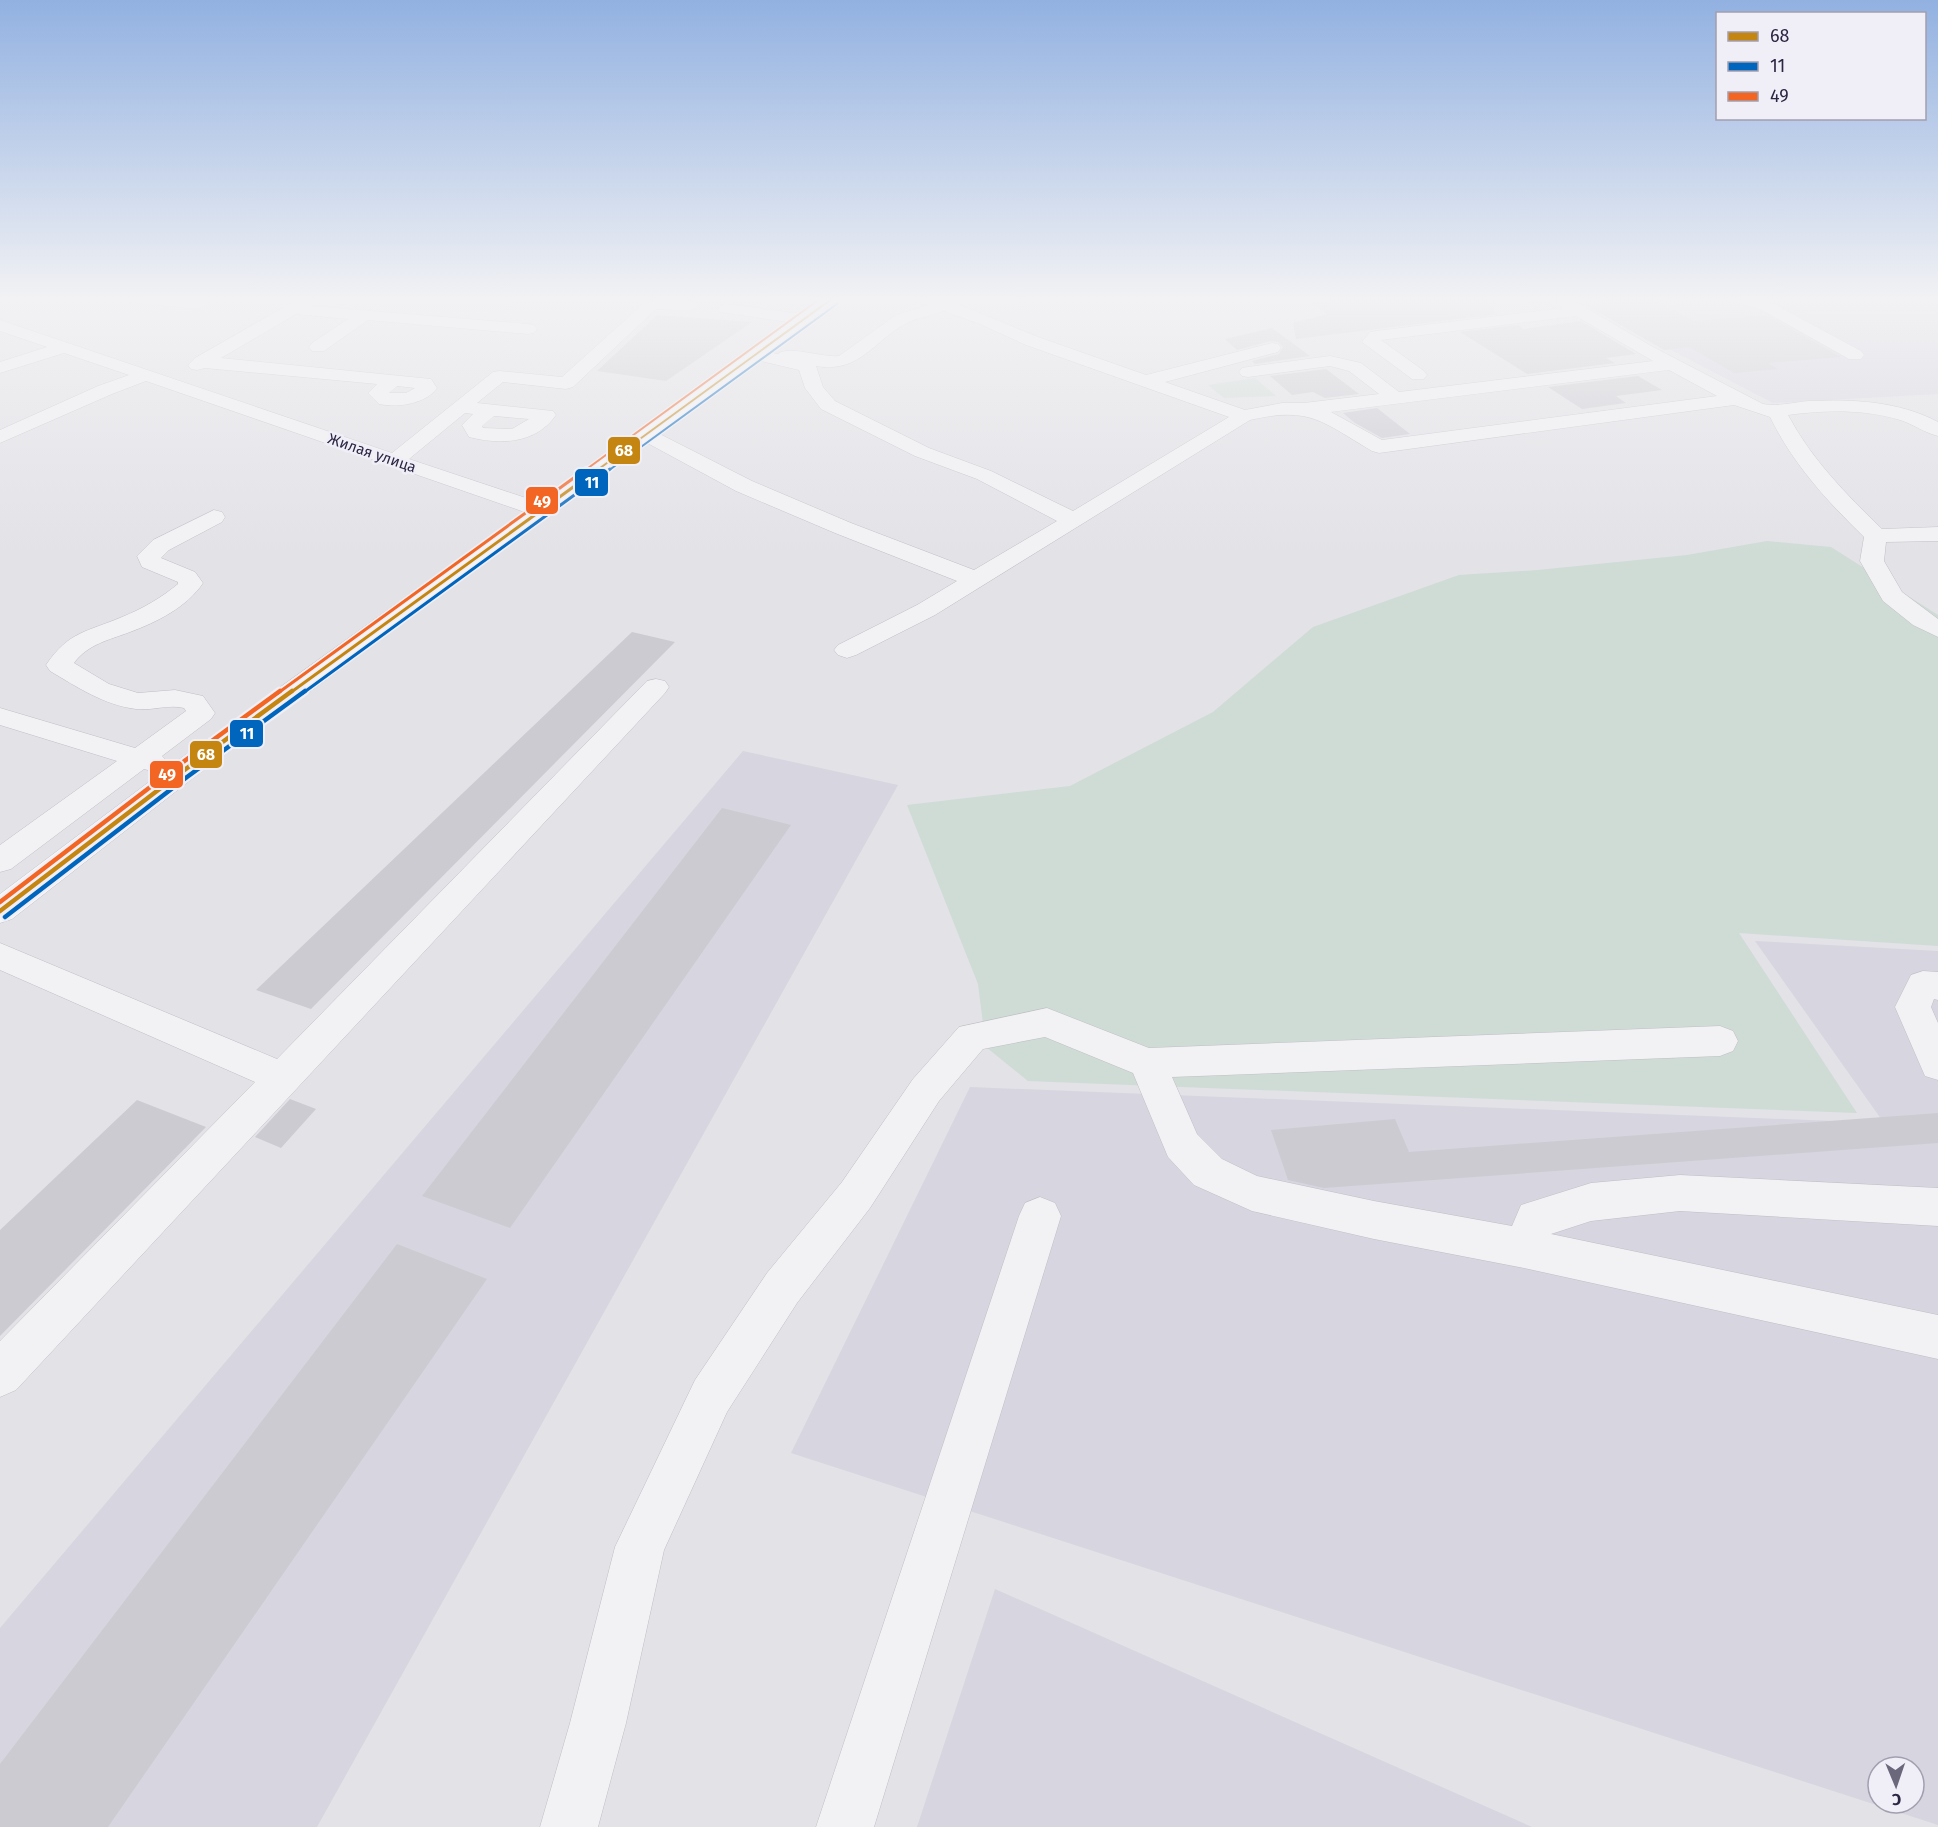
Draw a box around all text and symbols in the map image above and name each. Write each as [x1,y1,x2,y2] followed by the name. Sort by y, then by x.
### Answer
[1716,12,1926,120] legend
[1770,25,1790,47] text: 68
[1770,55,1785,77] text: 11
[1770,85,1789,107] text: 49
[326,429,418,477] street label: Жилая улица
[607,436,641,465] line badge: 68
[615,441,633,460] text: 68
[574,468,609,497] line badge: 11
[585,473,599,492] text: 11
[525,486,559,515] line badge: 49
[533,492,551,511] text: 49
[229,719,264,748] line badge: 11
[240,724,254,743] text: 11
[189,740,223,769] line badge: 68
[197,745,215,764] text: 68
[149,760,184,789] line badge: 49
[158,765,176,784] text: 49
[1866,1755,1926,1815] north arrow
[1891,1790,1901,1809] text: С

